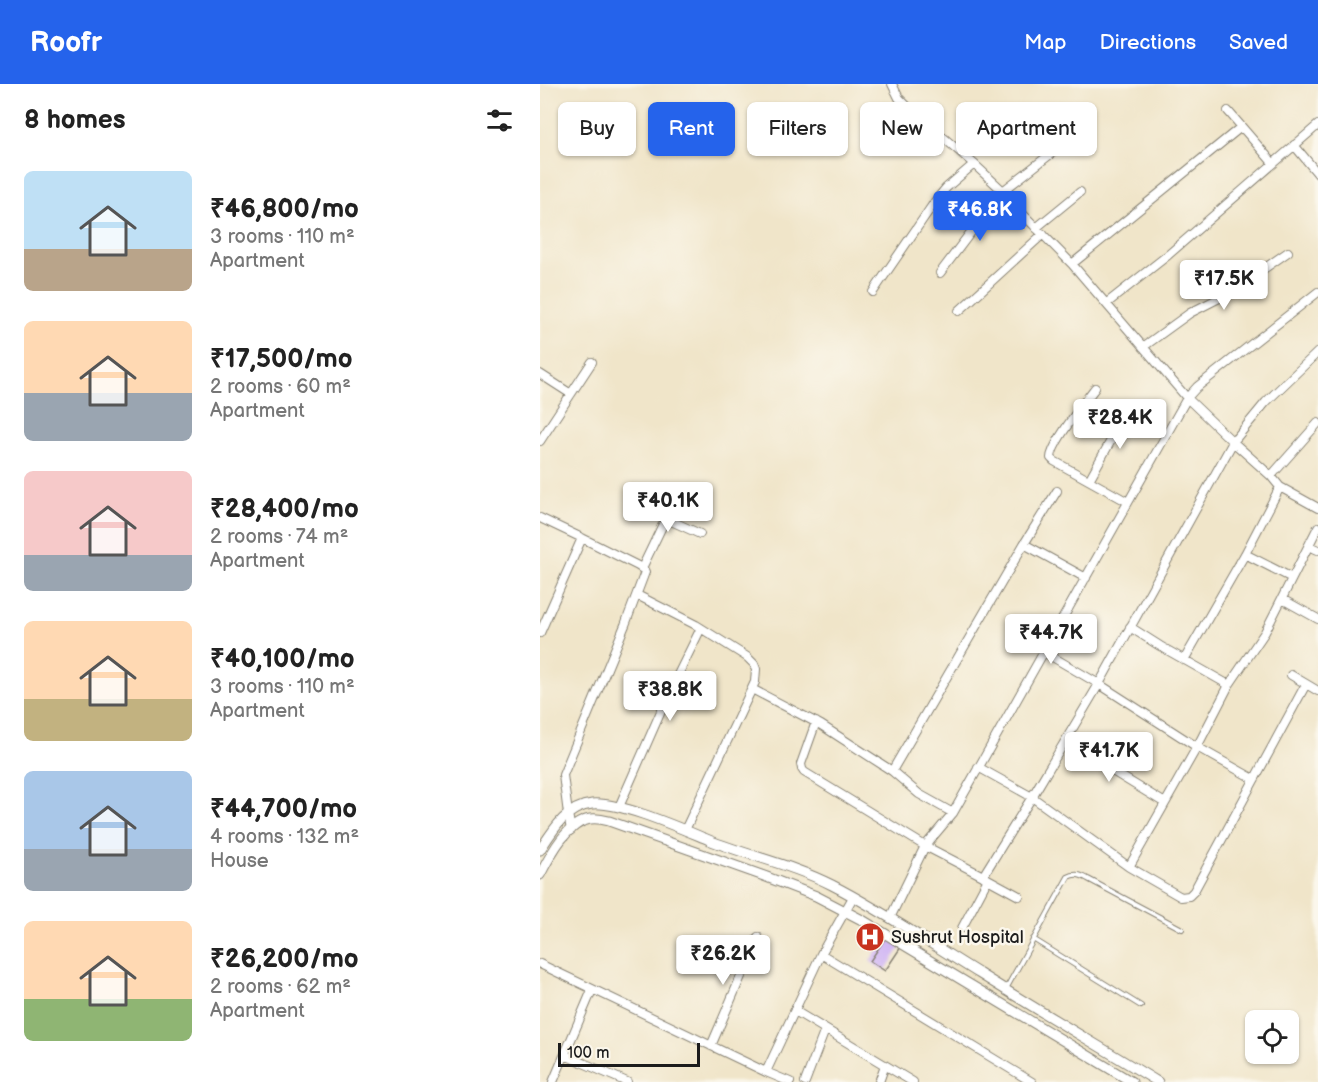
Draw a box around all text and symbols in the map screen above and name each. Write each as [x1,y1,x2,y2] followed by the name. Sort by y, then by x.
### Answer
[30,26,102,59] text: Roofr
[1024,30,1067,55] text: Map
[1100,30,1196,55] text: Directions
[1229,30,1288,55] text: Saved
[558,102,636,156] chip: Buy
[648,102,735,156] chip: Rent
[747,102,848,156] chip: Filters
[860,102,944,156] chip: New
[956,102,1097,156] chip: Apartment
[483,104,516,137] icon: filters
[24,105,126,136] text: 8 homes
[931,191,1029,242] pin: ₹46.8K
[210,194,359,225] text: ₹46,800/mo
[72,195,144,267] icon: home
[947,198,1013,222] text: ₹46.8K
[210,225,355,249] text: 3 rooms · 110 m²
[210,249,305,273] text: Apartment
[1175,260,1273,311] pin: ₹17.5K
[1194,267,1254,291] text: ₹17.5K
[210,344,353,375] text: ₹17,500/mo
[72,345,144,417] icon: home
[210,375,351,399] text: 2 rooms · 60 m²
[210,399,305,423] text: Apartment
[1071,399,1169,450] pin: ₹28.4K
[1087,406,1153,430] text: ₹28.4K
[619,482,717,533] pin: ₹40.1K
[637,489,699,513] text: ₹40.1K
[210,494,359,525] text: ₹28,400/mo
[72,495,144,567] icon: home
[210,525,348,549] text: 2 rooms · 74 m²
[210,549,305,573] text: Apartment
[1002,614,1100,665] pin: ₹44.7K
[1019,621,1083,645] text: ₹44.7K
[210,644,355,675] text: ₹40,100/mo
[72,645,144,717] icon: home
[621,671,719,722] pin: ₹38.8K
[210,675,355,699] text: 3 rooms · 110 m²
[637,678,703,702] text: ₹38.8K
[210,699,305,723] text: Apartment
[1060,732,1158,783] pin: ₹41.7K
[1079,739,1139,763] text: ₹41.7K
[210,794,357,825] text: ₹44,700/mo
[72,795,144,867] icon: home
[210,825,359,849] text: 4 rooms · 132 m²
[210,849,269,873] text: House
[854,921,886,953] hospital icon: Sushrut Hospital
[891,927,1024,948] place label: Sushrut Hospital
[674,935,772,986] pin: ₹26.2K
[690,942,756,966] text: ₹26.2K
[210,944,359,975] text: ₹26,200/mo
[72,945,144,1017] icon: home
[210,975,351,999] text: 2 rooms · 62 m²
[210,999,305,1023] text: Apartment
[1245,1010,1299,1064] map controls
[1245,1010,1299,1064] button: locate
[558,1040,700,1068] scale bar
[567,1044,610,1063] text: 100 m

